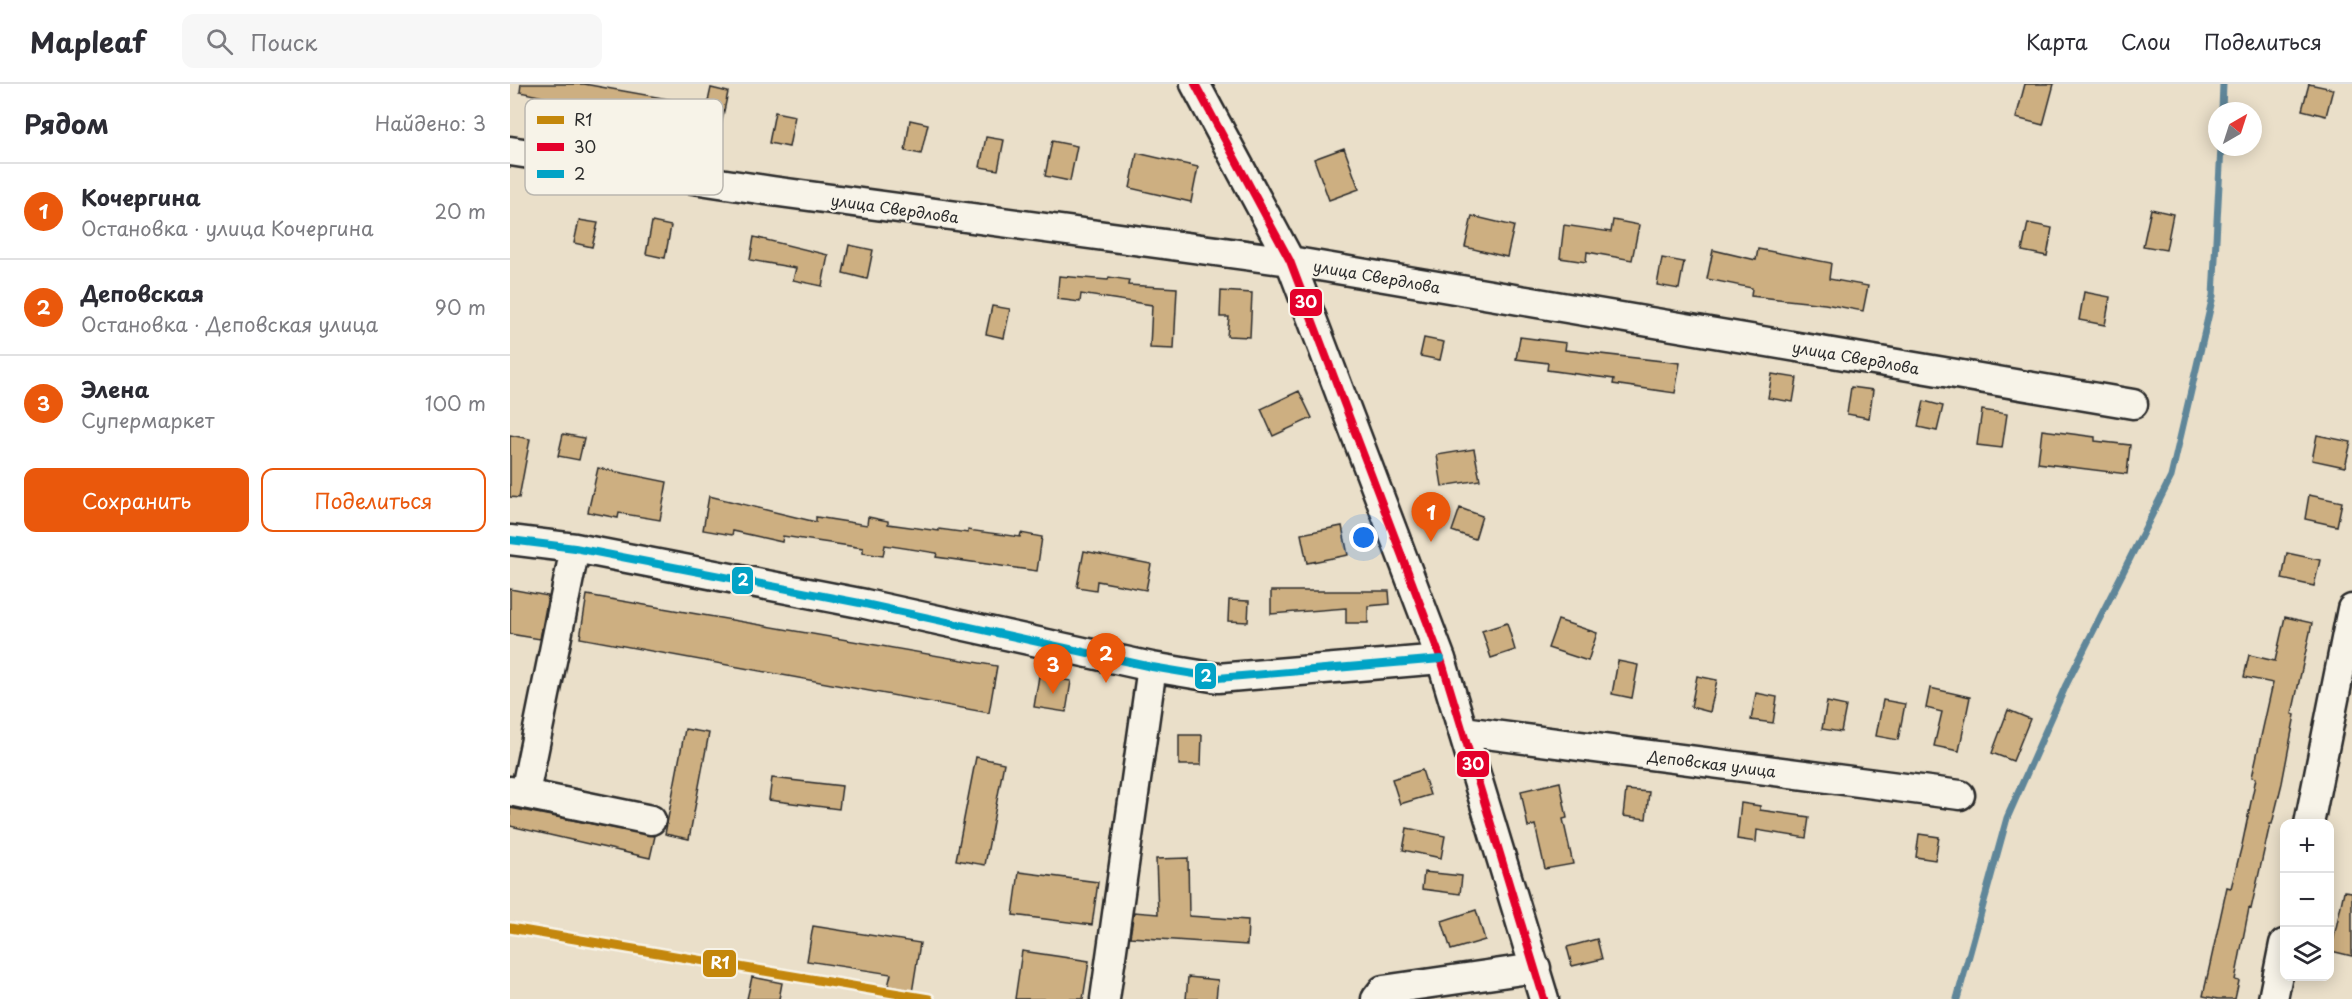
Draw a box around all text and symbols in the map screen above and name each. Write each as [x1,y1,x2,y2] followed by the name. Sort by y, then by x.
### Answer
[182,14,602,68] search box
[30,20,146,63] text: Mapleaf
[203,25,236,58] icon: search
[251,25,317,58] text: Поиск
[2026,25,2088,57] text: Карта
[2121,25,2171,57] text: Слои
[2204,25,2322,57] text: Поделиться
[525,99,723,195] legend
[2208,102,2262,156] north arrow
[24,104,109,143] text: Рядом
[574,107,593,131] text: R1
[375,108,486,138] text: Найдено: 3
[574,134,596,158] text: 30
[574,161,585,185] text: 2
[81,180,201,213] text: Кочергина
[830,188,961,228] street label: улица Свердлова
[39,196,48,226] text: 1
[434,196,486,226] text: 20 m
[81,213,374,243] text: Остановка · улица Кочергина
[1312,253,1443,299] street label: улица Свердлова
[81,276,204,309] text: Деповская
[1289,288,1323,317] line badge: 30
[1295,289,1317,313] text: 30
[36,292,51,322] text: 2
[435,292,486,322] text: 90 m
[81,309,378,339] text: Остановка · Деповская улица
[1791,334,1922,380] street label: улица Свердлова
[81,372,149,405] text: Элена
[37,388,50,418] text: 3
[425,388,486,418] text: 100 m
[81,405,214,435] text: Супермаркет
[24,468,249,532] button: Сохранить
[261,468,486,532] button: Поделиться
[1412,492,1450,542] pin: 1
[1349,523,1378,552] your location
[731,566,754,595] line badge: 2
[737,567,749,591] text: 2
[1086,634,1126,683] pin: 2
[1034,644,1072,694] pin: 3
[1194,662,1217,690] line badge: 2
[1200,663,1212,687] text: 2
[1646,744,1778,782] street label: Деповская улица
[1456,750,1490,778] line badge: 30
[1462,751,1484,775] text: 30
[2280,819,2334,981] map controls
[2280,819,2334,873] button: +
[2280,873,2334,927] button: −
[2280,927,2334,981] button: layers
[702,949,737,978] line badge: R1
[711,950,730,974] text: R1

